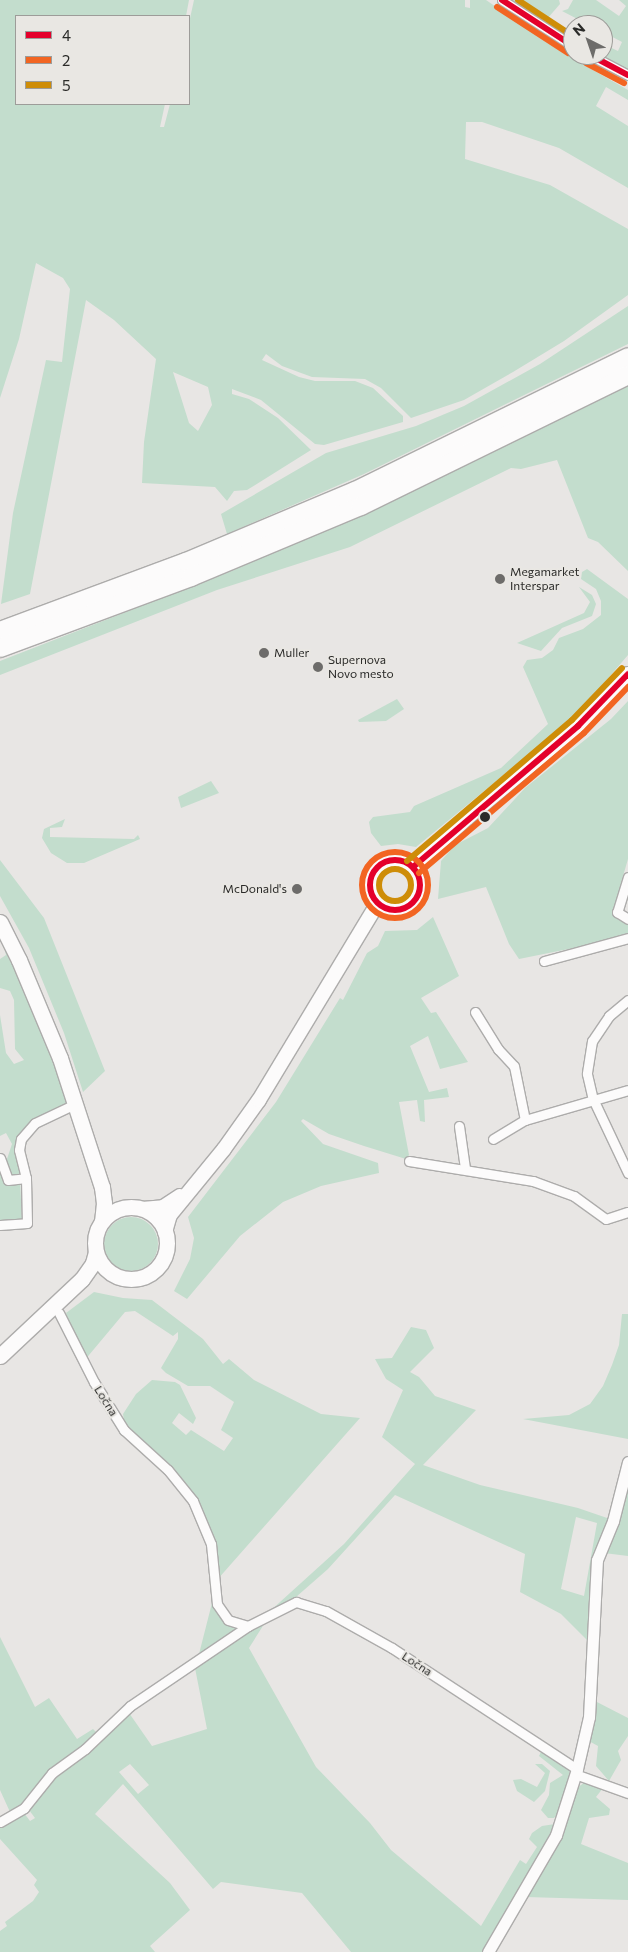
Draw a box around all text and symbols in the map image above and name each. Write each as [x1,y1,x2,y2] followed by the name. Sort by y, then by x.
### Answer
[15,15,190,105] legend
[563,15,613,65] north arrow
[569,19,588,39] text: N
[62,26,71,44] text: 4
[62,51,70,69] text: 2
[62,76,71,94] text: 5
[510,565,579,593] place label: Megamarket Interspar
[494,573,506,585] marker: Megamarket Interspar
[274,646,309,660] place label: Muller
[258,647,270,659] marker: Muller
[328,653,394,681] place label: Supernova Novo mesto
[312,661,324,673] marker: Supernova Novo mesto
[480,812,490,822] unlabelled marker
[223,882,287,896] place label: McDonald's
[291,883,303,895] marker: McDonald's
[91,1383,121,1419] street label: Ločna
[399,1649,435,1679] street label: Ločna

